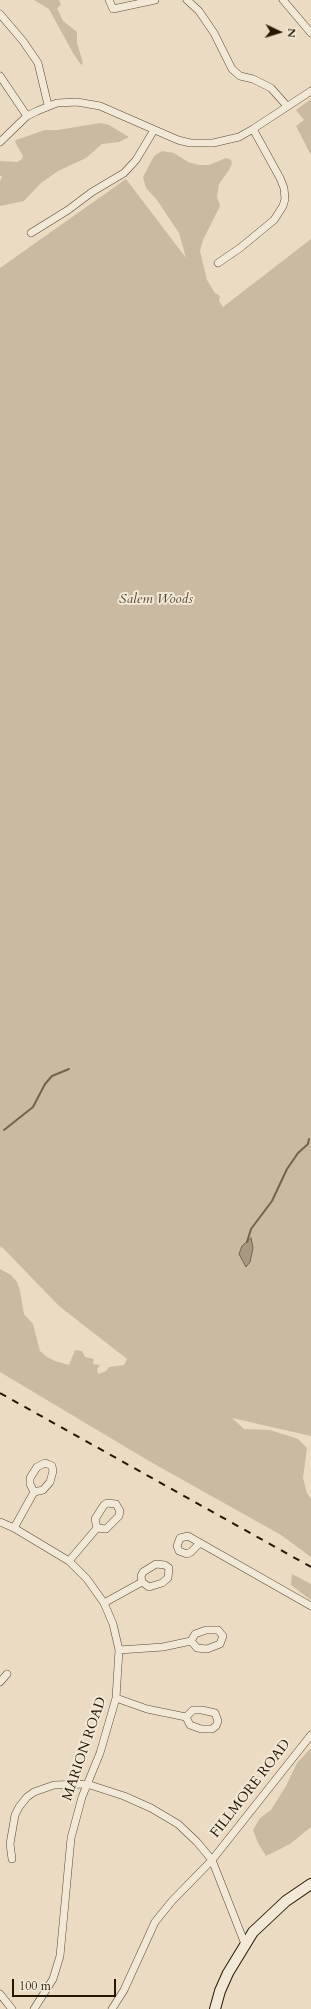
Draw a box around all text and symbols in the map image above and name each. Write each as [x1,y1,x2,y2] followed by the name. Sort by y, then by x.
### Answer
[259,12,299,52] north arrow
[284,28,299,38] text: N
[119,592,193,608] park label: Salem Woods
[59,1695,111,1803] street label: MARION ROAD
[207,1736,295,1842] street label: FILLMORE ROAD
[14,1971,118,1997] scale bar
[19,1978,51,1994] text: 100 m

